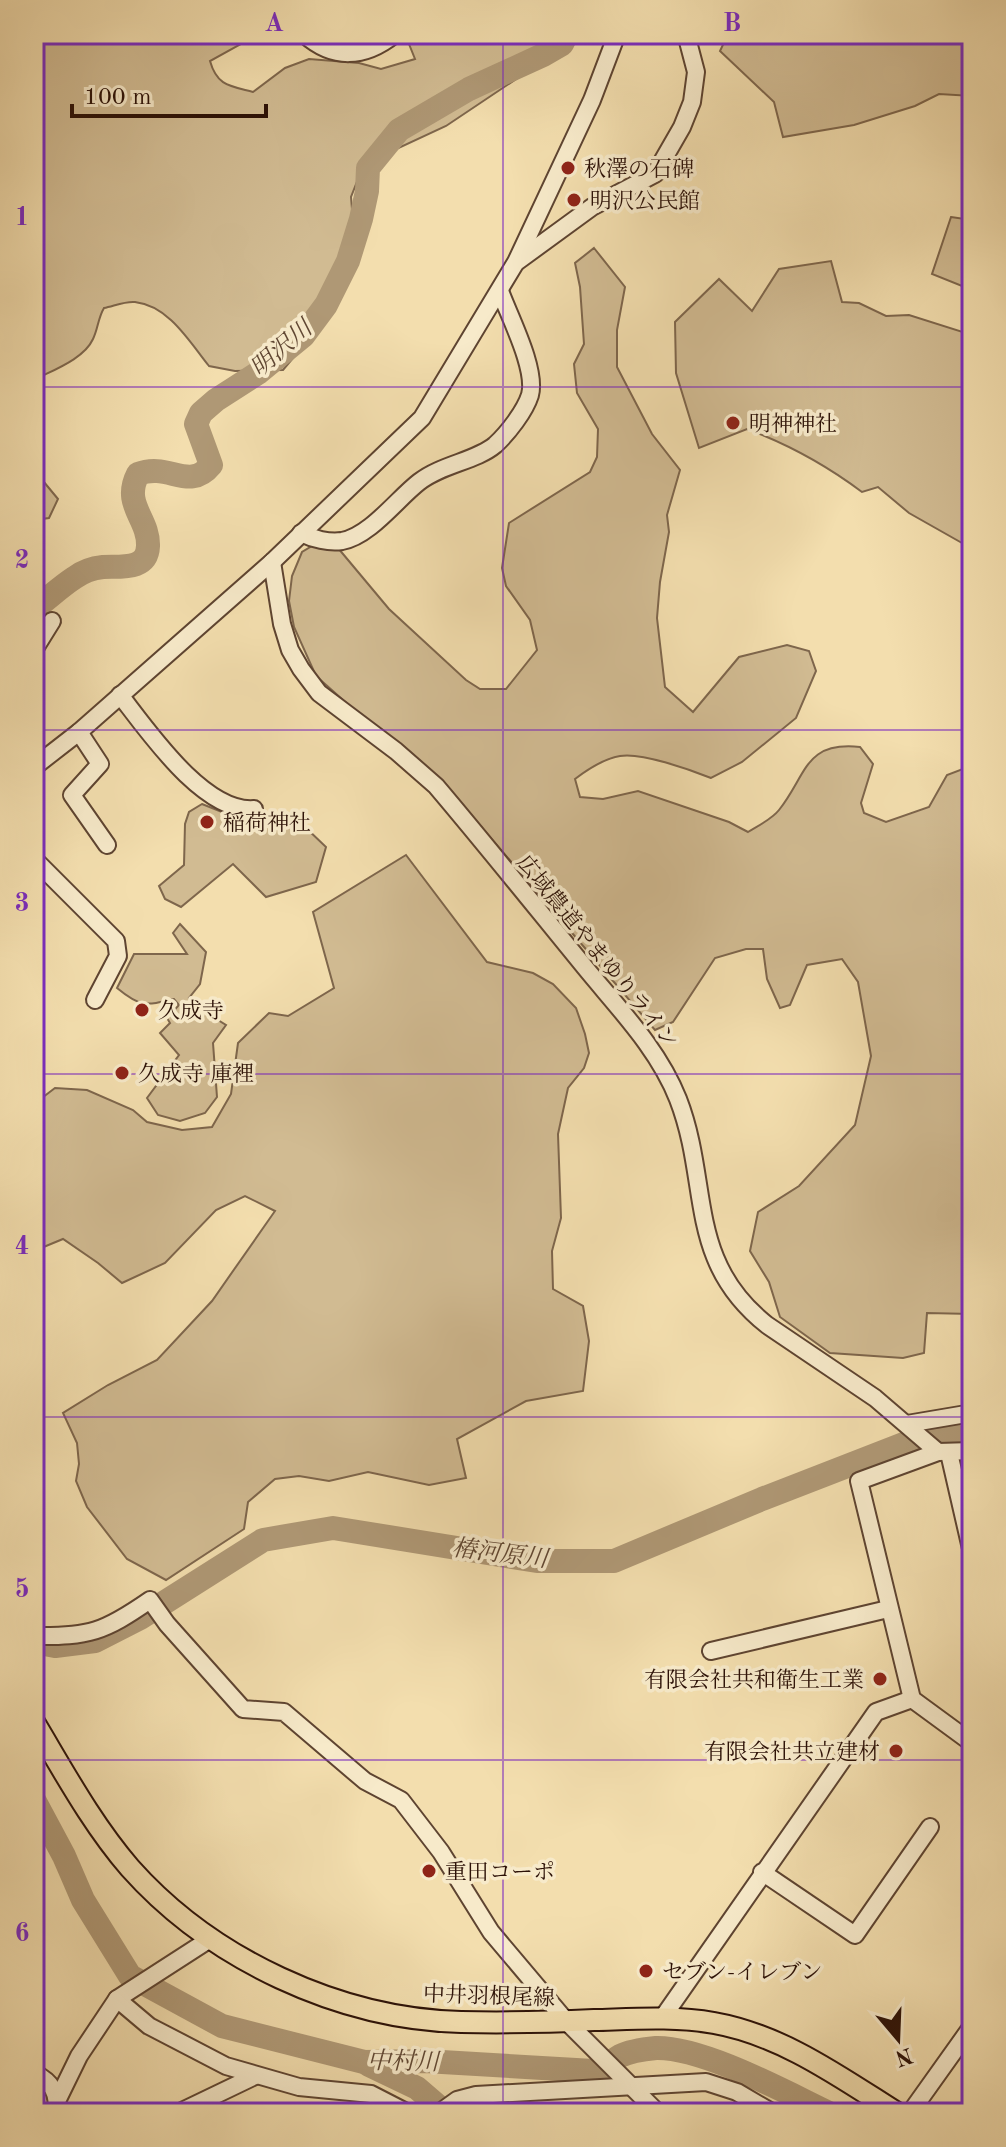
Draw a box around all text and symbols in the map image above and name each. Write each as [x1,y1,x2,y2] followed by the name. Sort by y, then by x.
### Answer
[264,11,284,37] text: A
[723,11,741,37] text: B
[72,68,266,118] scale bar
[84,86,152,110] text: 100 m
[584,157,694,181] place label: 秋澤の石碑
[559,159,577,177] marker: 秋澤の石碑
[590,189,700,213] place label: 明沢公民館
[565,191,583,209] marker: 明沢公民館
[14,205,30,231] text: 1
[246,313,320,382] water label: 明沢川
[749,412,837,436] place label: 明神神社
[724,414,742,432] marker: 明神神社
[14,548,30,574] text: 2
[223,811,311,835] place label: 稲荷神社
[198,813,216,831] marker: 稲荷神社
[512,850,682,1053] street label: 広域農道やまゆりライン
[14,891,30,917] text: 3
[158,999,224,1023] place label: 久成寺
[133,1001,151,1019] marker: 久成寺
[138,1062,254,1086] place label: 久成寺 庫裡
[113,1064,131,1082] marker: 久成寺 庫裡
[14,1234,30,1260] text: 4
[451,1534,552,1573] water label: 椿河原川
[14,1577,30,1603] text: 5
[644,1668,864,1692] place label: 有限会社共和衛生工業
[871,1670,889,1688] marker: 有限会社共和衛生工業
[704,1740,880,1764] place label: 有限会社共立建材
[887,1742,905,1760] marker: 有限会社共立建材
[445,1860,555,1884] place label: 重田コーポ
[420,1862,438,1880] marker: 重田コーポ
[14,1921,30,1947] text: 6
[662,1961,822,1984] place label: セブン-イレブン
[637,1962,655,1980] marker: セブン-イレブン
[423,1982,555,2010] street label: 中井羽根尾線
[858,1999,938,2079] north arrow
[892,2043,915,2069] text: N
[367,2047,442,2076] water label: 中村川

